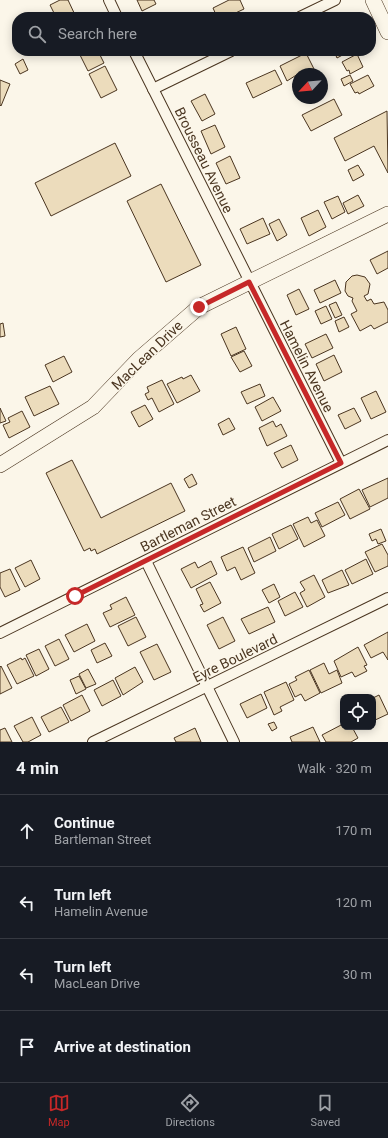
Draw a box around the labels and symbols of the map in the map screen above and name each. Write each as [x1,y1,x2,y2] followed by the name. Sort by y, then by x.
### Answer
[292,68,328,104] north arrow
[171,105,237,215] street label: Brousseau Avenue
[190,298,208,316] route end
[108,317,186,393] street label: MacLean Drive
[277,317,337,415] street label: Hamelin Avenue
[138,493,239,555] street label: Bartleman Street
[66,587,84,605] route start
[190,631,280,685] street label: Eyre Boulevard

